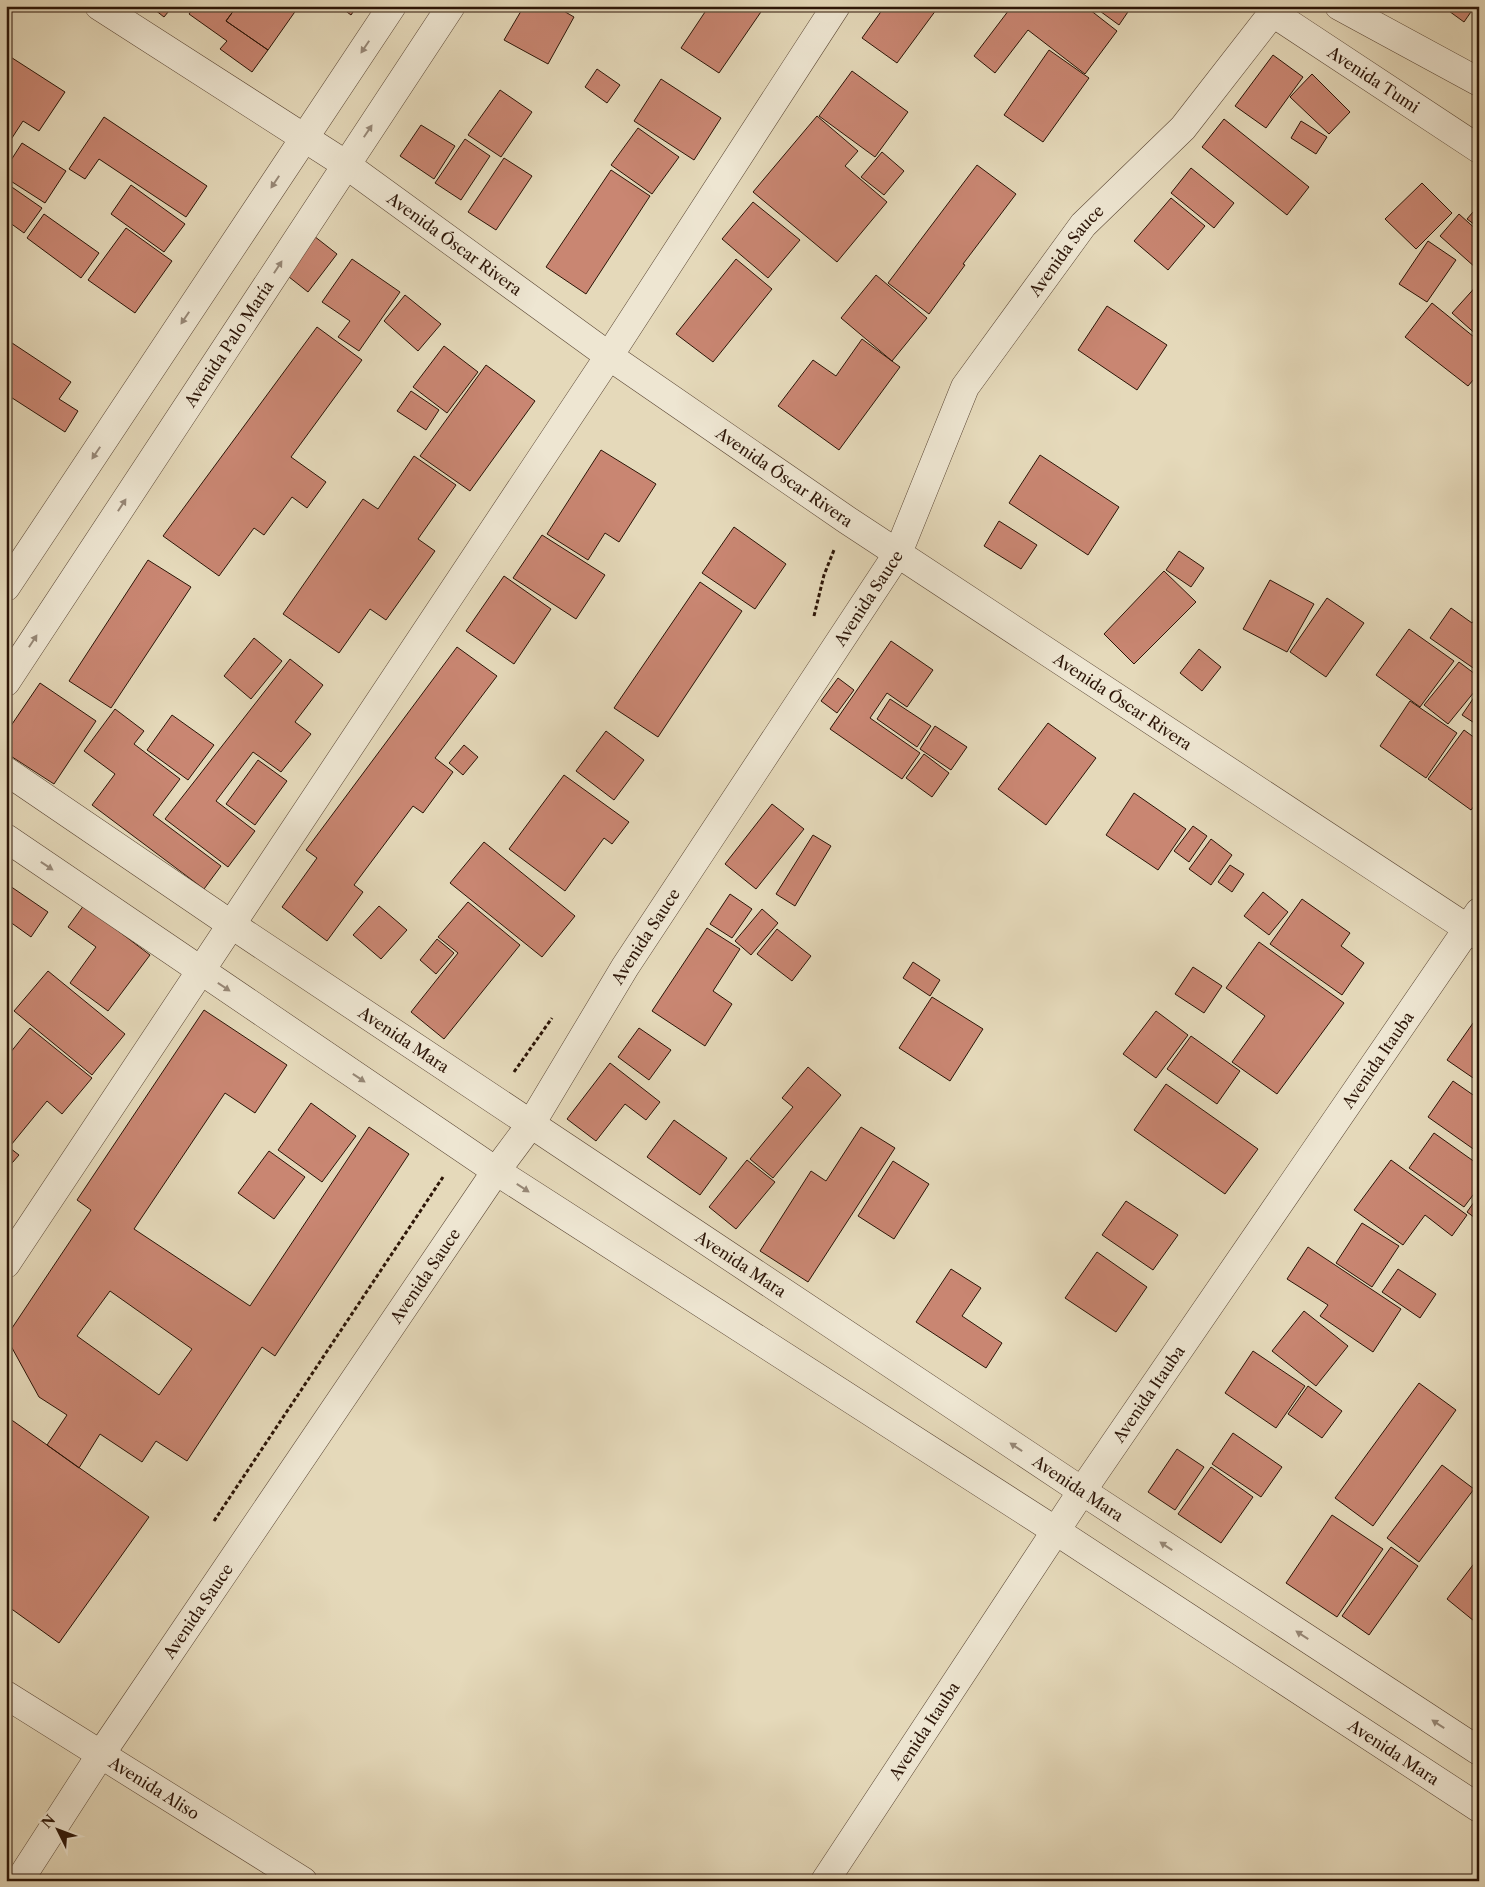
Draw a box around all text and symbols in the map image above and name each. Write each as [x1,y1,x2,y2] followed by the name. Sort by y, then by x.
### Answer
[360,40,370,54] one-way arrow
[1323,41,1424,117] street label: Avenida Tumi
[363,124,372,138] one-way arrow
[271,176,280,189] one-way arrow
[383,188,526,300] street label: Avenida Óscar Rivera
[1024,200,1108,301] street label: Avenida Sauce
[273,260,283,273] one-way arrow
[179,276,278,412] street label: Avenida Palo María
[181,311,190,324] one-way arrow
[711,422,857,531] street label: Avenida Óscar Rivera
[91,446,100,460] one-way arrow
[117,499,127,512] one-way arrow
[829,546,907,650] street label: Avenida Sauce
[28,634,38,648] one-way arrow
[1049,648,1196,755] street label: Avenida Óscar Rivera
[40,861,53,871] one-way arrow
[607,884,684,989] street label: Avenida Sauce
[218,982,231,991] one-way arrow
[354,1002,454,1077] street label: Avenida Mara
[1337,1007,1418,1113] street label: Avenida Itauba
[352,1073,366,1083] one-way arrow
[516,1183,529,1193] one-way arrow
[385,1224,464,1328] street label: Avenida Sauce
[691,1226,791,1302] street label: Avenida Mara
[1108,1341,1189,1447] street label: Avenida Itauba
[1009,1442,1023,1452] one-way arrow
[1028,1450,1128,1526] street label: Avenida Mara
[1159,1541,1173,1551] one-way arrow
[158,1560,237,1663] street label: Avenida Sauce
[1295,1630,1309,1640] one-way arrow
[884,1678,964,1784] street label: Avenida Itauba
[1344,1715,1444,1790] street label: Avenida Mara
[1431,1719,1445,1729] one-way arrow
[105,1752,203,1824] street label: Avenida Aliso
[32,1804,82,1854] north arrow
[38,1811,59,1832] text: N

